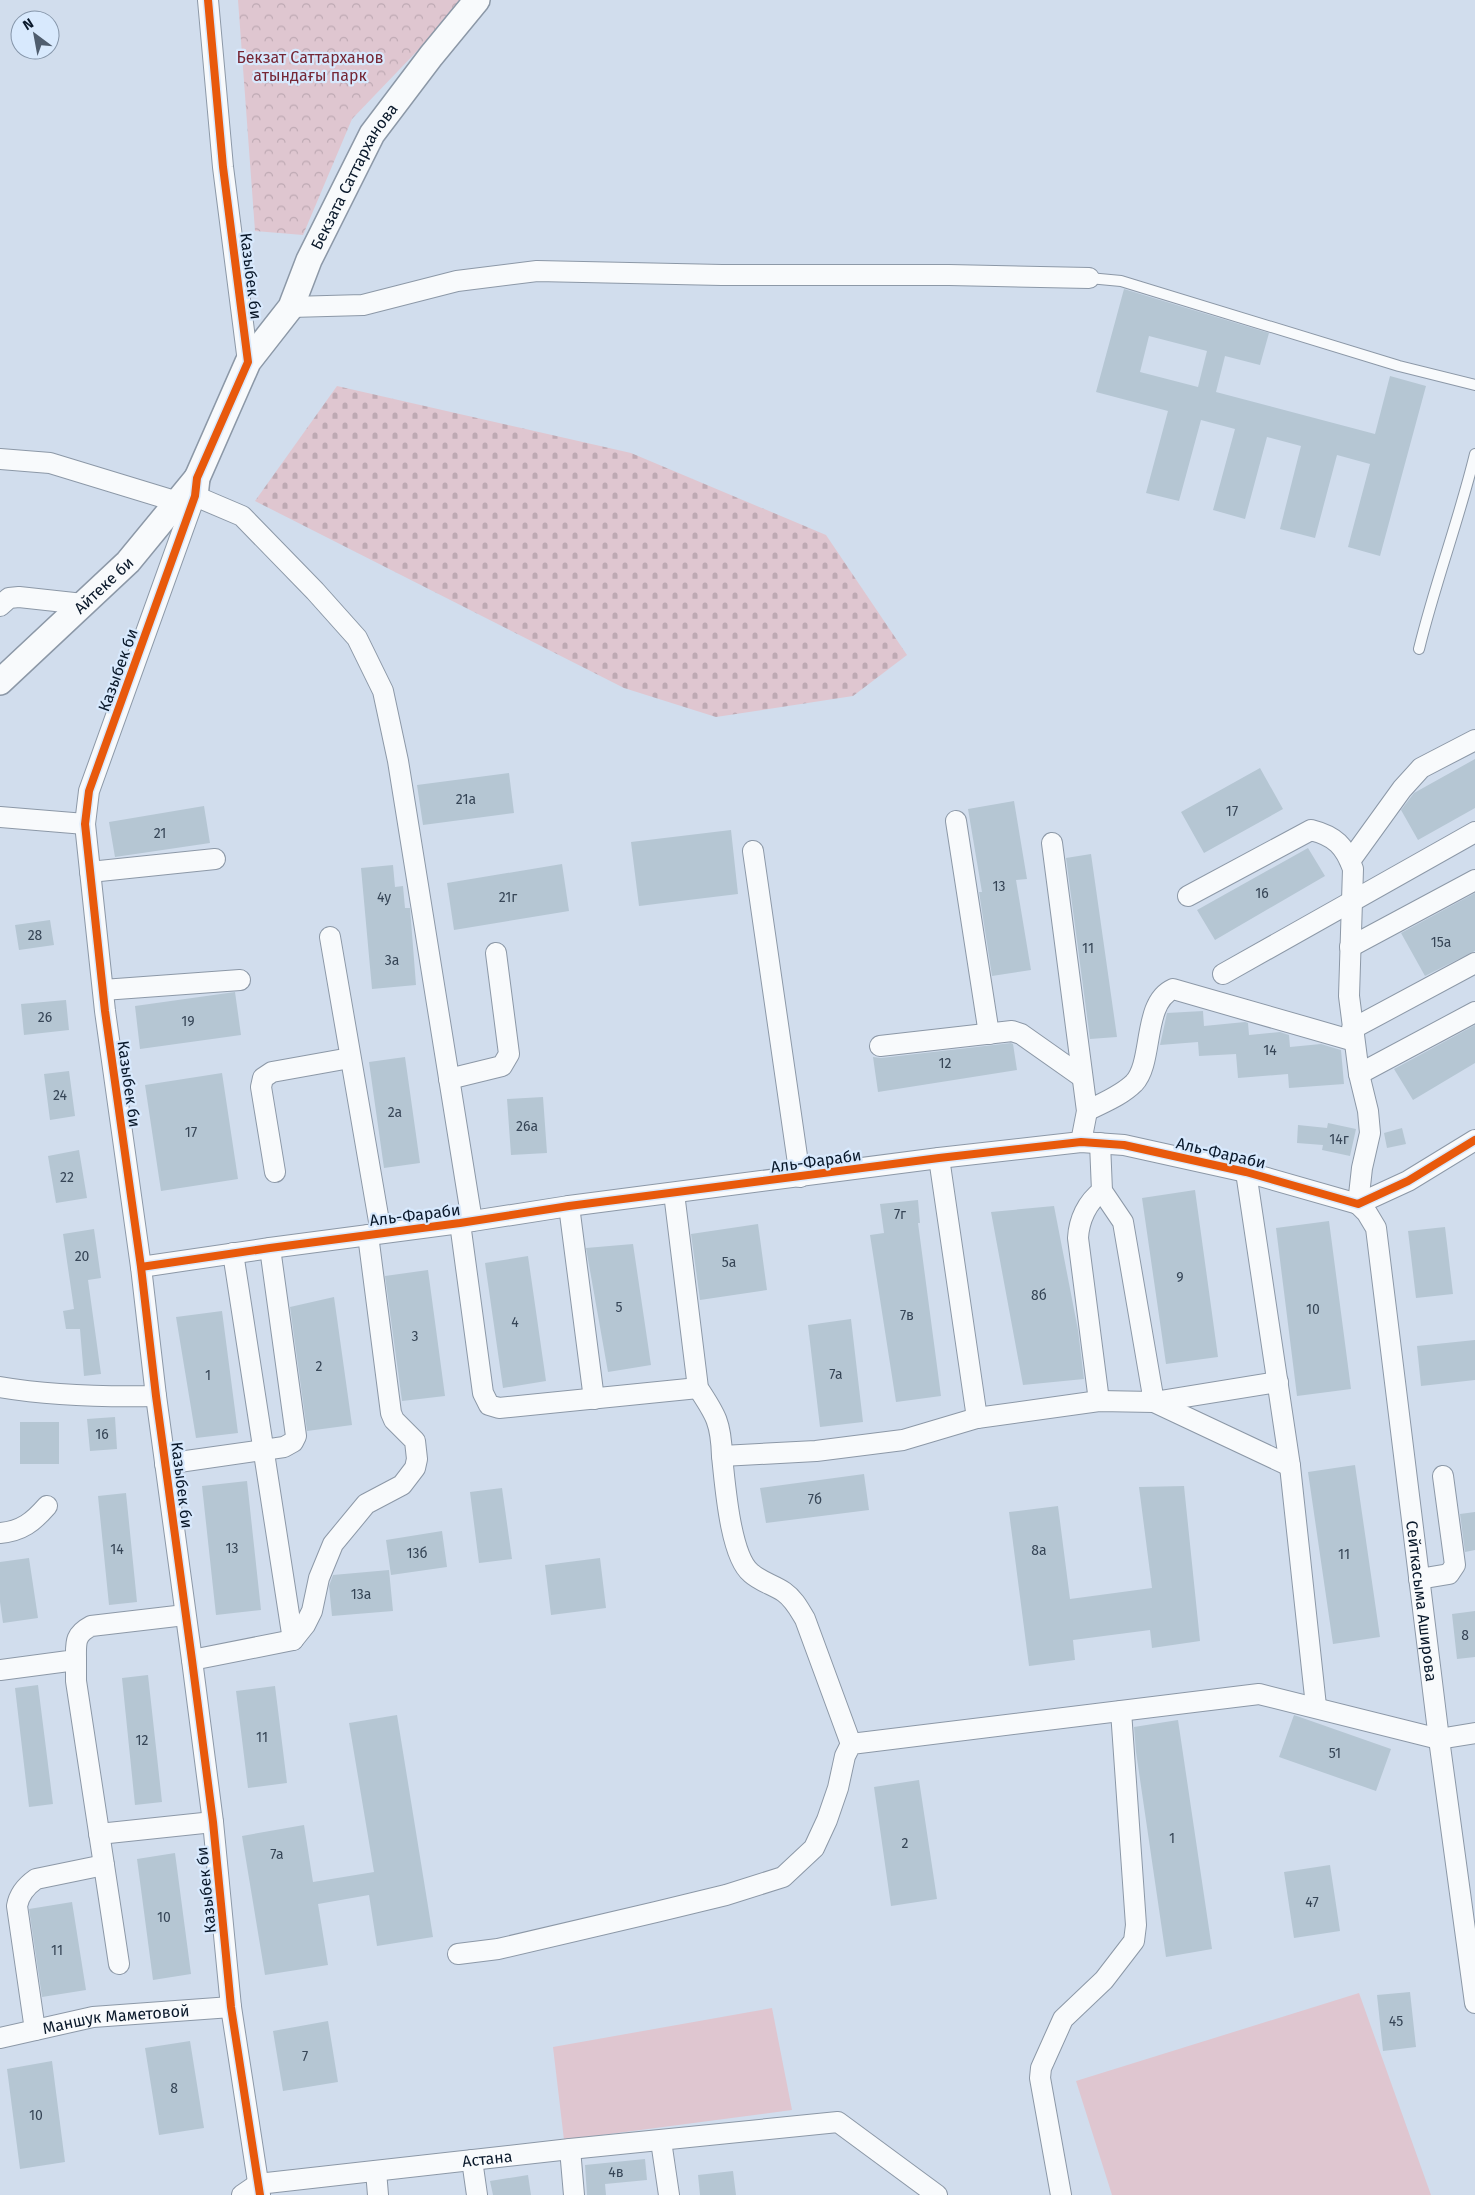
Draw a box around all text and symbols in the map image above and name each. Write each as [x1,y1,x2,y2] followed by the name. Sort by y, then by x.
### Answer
[10,10,60,60] north arrow
[20,15,37,34] text: N
[236,48,384,85] park label: Бекзат Саттарханов атындағы парк
[306,99,401,253] street label: Бекзата Саттарханова
[236,232,266,320] street label: Казыбек би
[70,553,137,617] street label: Айтеке би
[94,626,142,714] street label: Казыбек би
[456,791,476,808] house number: 21а
[1226,803,1238,820] house number: 17
[154,825,166,842] house number: 21
[992,878,1006,895] house number: 13
[1255,885,1269,902] house number: 16
[377,889,391,906] house number: 4у
[499,889,517,906] house number: 21г
[28,927,43,944] house number: 28
[1431,934,1451,951] house number: 15а
[1082,940,1094,957] house number: 11
[385,952,399,969] house number: 3а
[38,1009,52,1026] house number: 26
[181,1013,195,1030] house number: 19
[114,1040,144,1128] street label: Казыбек би
[1263,1042,1277,1059] house number: 14
[939,1055,952,1072] house number: 12
[53,1087,68,1104] house number: 24
[388,1104,402,1121] house number: 2а
[516,1118,538,1135] house number: 26а
[185,1124,197,1141] house number: 17
[1329,1131,1349,1148] house number: 14г
[1174,1133,1268,1173] street label: Аль-Фараби
[769,1145,863,1177] street label: Аль-Фараби
[60,1169,74,1186] house number: 22
[368,1200,462,1230] street label: Аль-Фараби
[894,1206,906,1223] house number: 7г
[75,1248,90,1265] house number: 20
[722,1254,736,1271] house number: 5а
[1176,1269,1184,1286] house number: 9
[1031,1287,1047,1304] house number: 8б
[615,1299,623,1316] house number: 5
[1306,1301,1320,1318] house number: 10
[900,1307,914,1324] house number: 7в
[511,1314,519,1331] house number: 4
[412,1328,419,1345] house number: 3
[316,1358,323,1375] house number: 2
[829,1366,843,1383] house number: 7а
[205,1367,211,1384] house number: 1
[95,1426,109,1443] house number: 16
[167,1441,197,1529] street label: Казыбек би
[808,1491,822,1508] house number: 7б
[1403,1519,1441,1683] street label: Сейткасыма Аширова
[225,1540,239,1557] house number: 13
[110,1541,124,1558] house number: 14
[1031,1542,1047,1559] house number: 8а
[406,1545,428,1562] house number: 13б
[1338,1546,1350,1563] house number: 11
[351,1586,371,1603] house number: 13а
[1461,1627,1469,1644] house number: 8
[256,1729,268,1746] house number: 11
[136,1732,149,1749] house number: 12
[1329,1745,1341,1762] house number: 51
[1169,1830,1175,1847] house number: 1
[902,1835,909,1852] house number: 2
[192,1846,220,1934] street label: Казыбек би
[270,1846,284,1863] house number: 7а
[1305,1894,1319,1911] house number: 47
[157,1909,171,1926] house number: 10
[51,1942,63,1959] house number: 11
[41,2001,190,2038] street label: Маншук Маметовой
[1389,2013,1403,2030] house number: 45
[302,2048,308,2065] house number: 7
[170,2080,178,2097] house number: 8
[29,2107,43,2124] house number: 10
[461,2146,513,2171] street label: Астана
[608,2164,624,2181] house number: 4в

